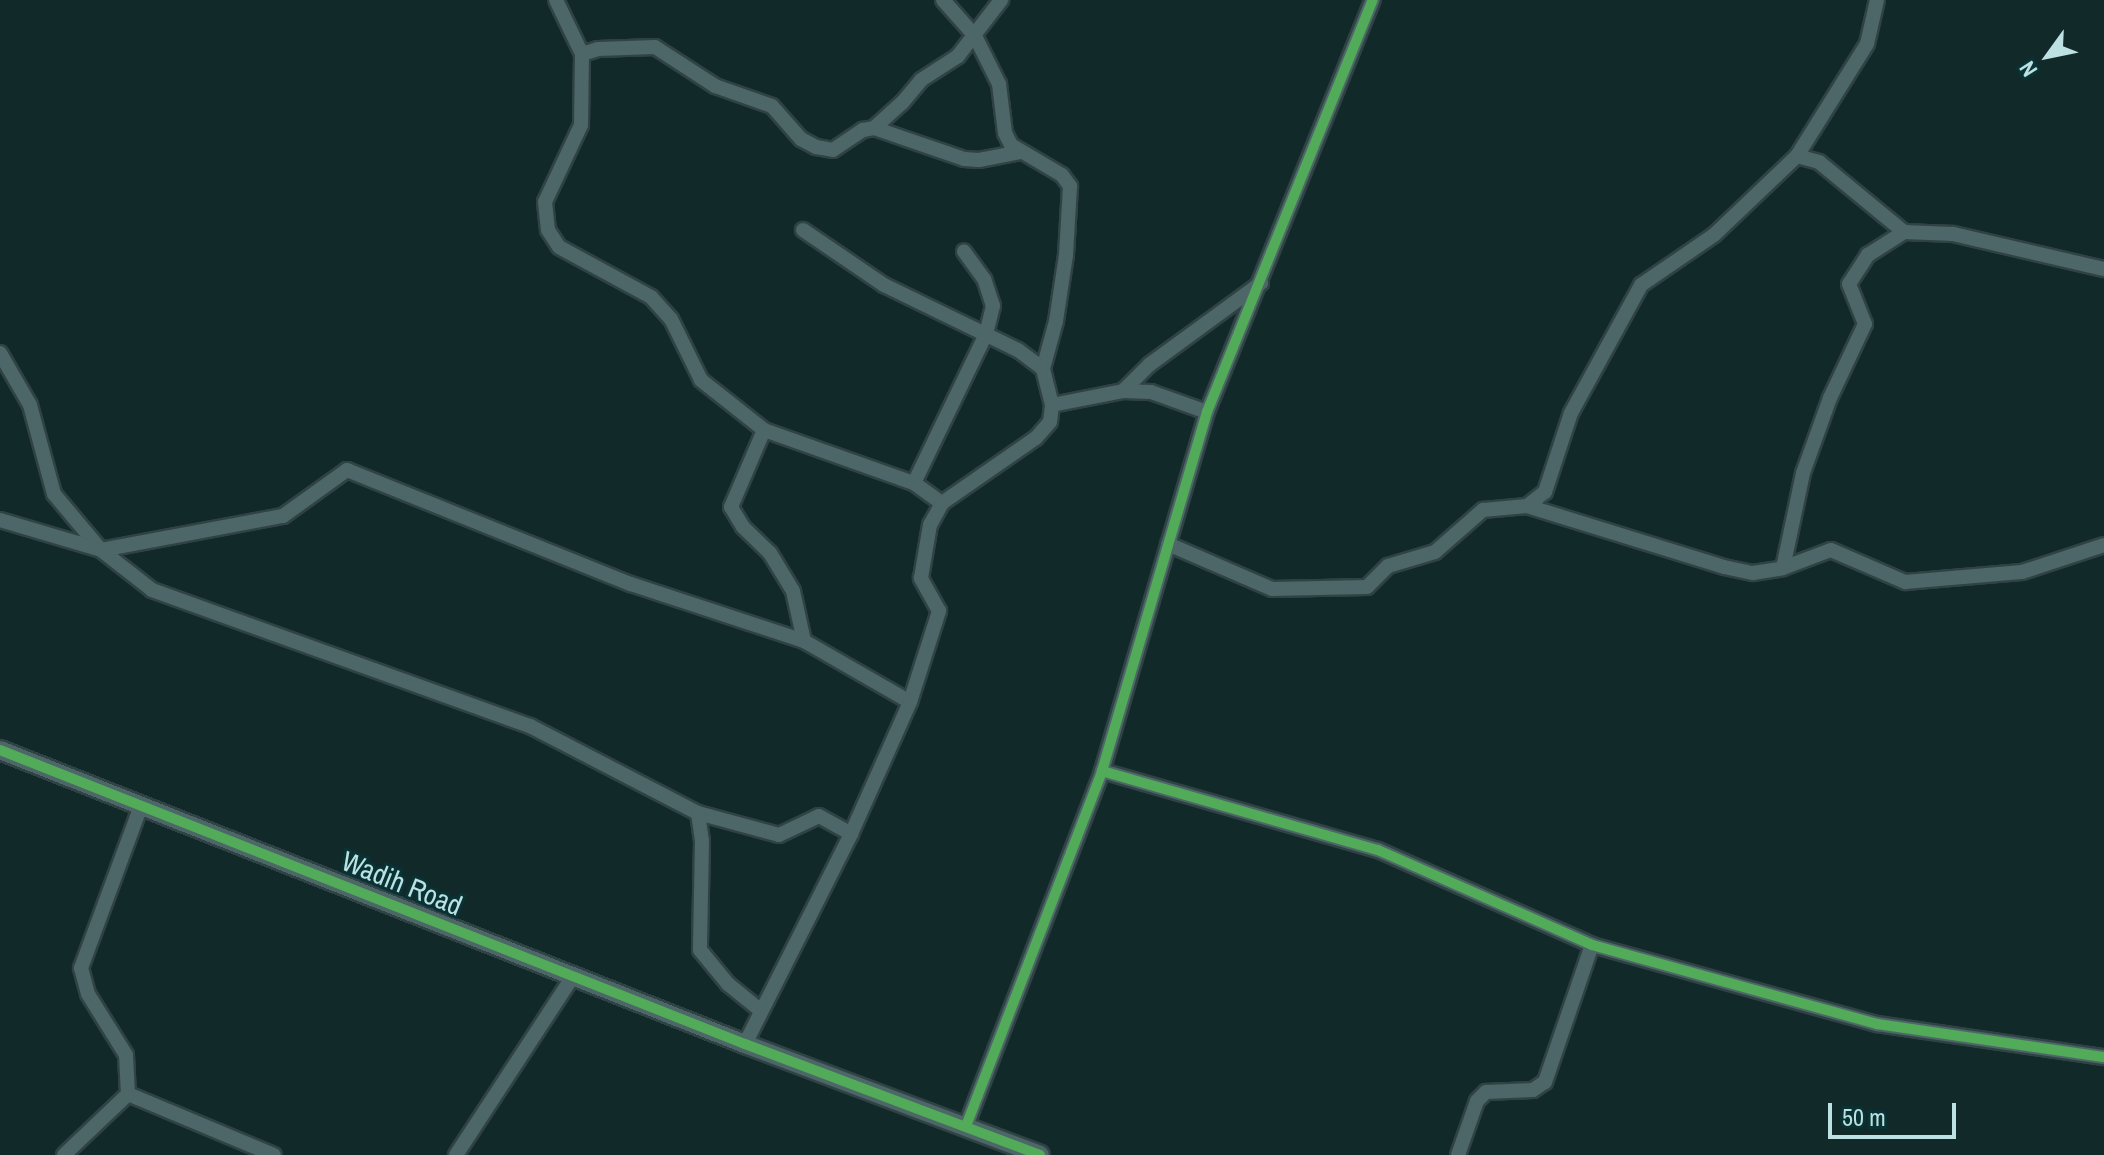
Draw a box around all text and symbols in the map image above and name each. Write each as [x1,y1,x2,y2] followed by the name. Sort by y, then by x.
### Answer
[2008,16,2088,96] north arrow
[2012,55,2044,83] text: N
[337,844,467,922] street label: Wadih Road
[1832,1087,1960,1137] scale bar
[1842,1101,1886,1133] text: 50 m

